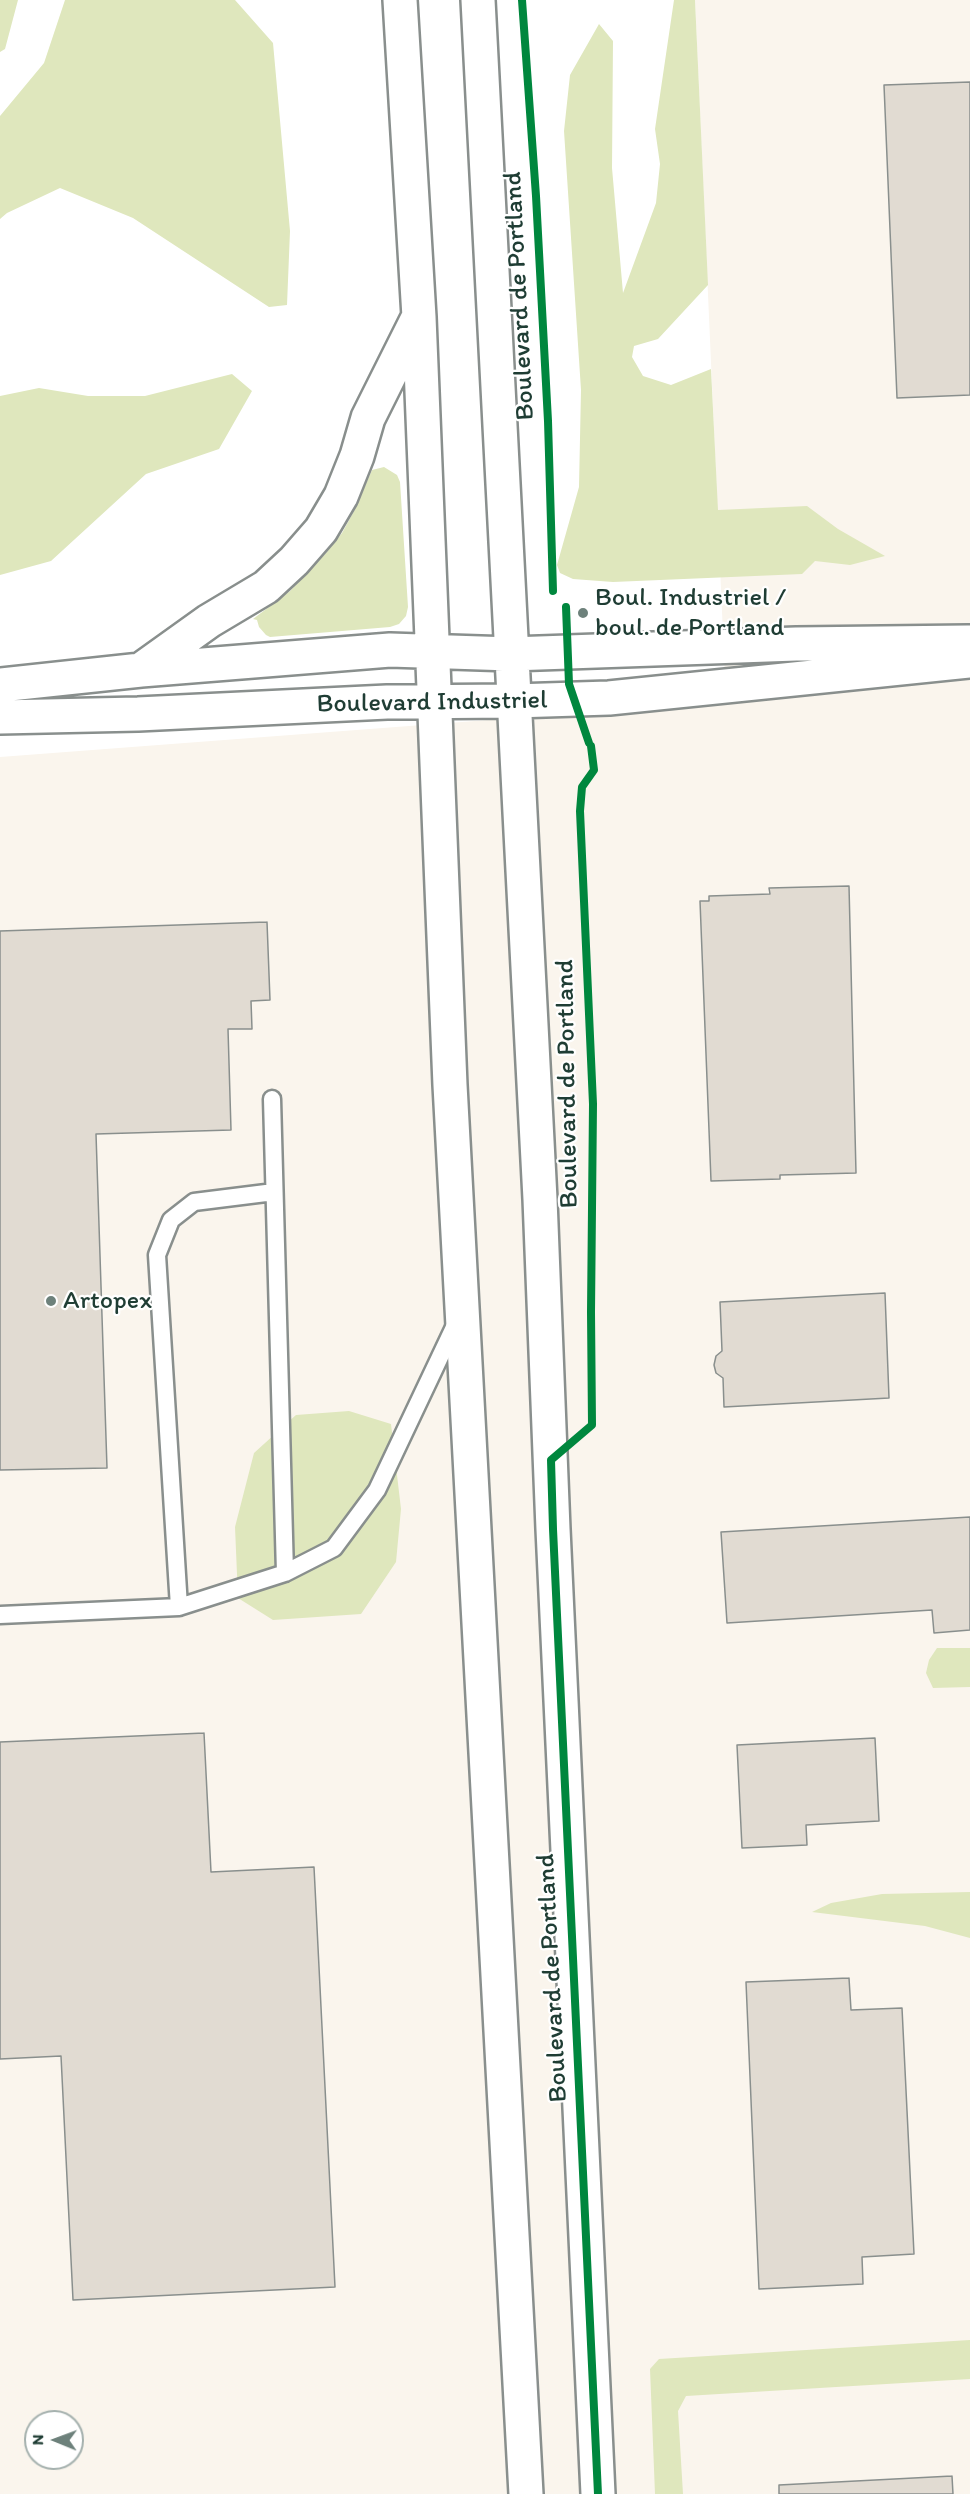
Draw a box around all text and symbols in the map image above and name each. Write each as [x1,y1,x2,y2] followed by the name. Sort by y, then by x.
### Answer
[498,171,542,421] street label: Boulevard de Portland
[595,582,786,644] place label: Boul. Industriel / boul. de Portland
[576,606,590,620] marker: Boul. Industriel / boul. de Portland
[316,685,548,721] street label: Boulevard Industriel
[550,959,586,1209] street label: Boulevard de Portland
[63,1285,152,1317] place label: Artopex
[44,1294,58,1308] marker: Artopex
[531,1853,575,2103] street label: Boulevard de Portland
[24,2410,84,2470] north arrow
[28,2434,47,2445] text: N

